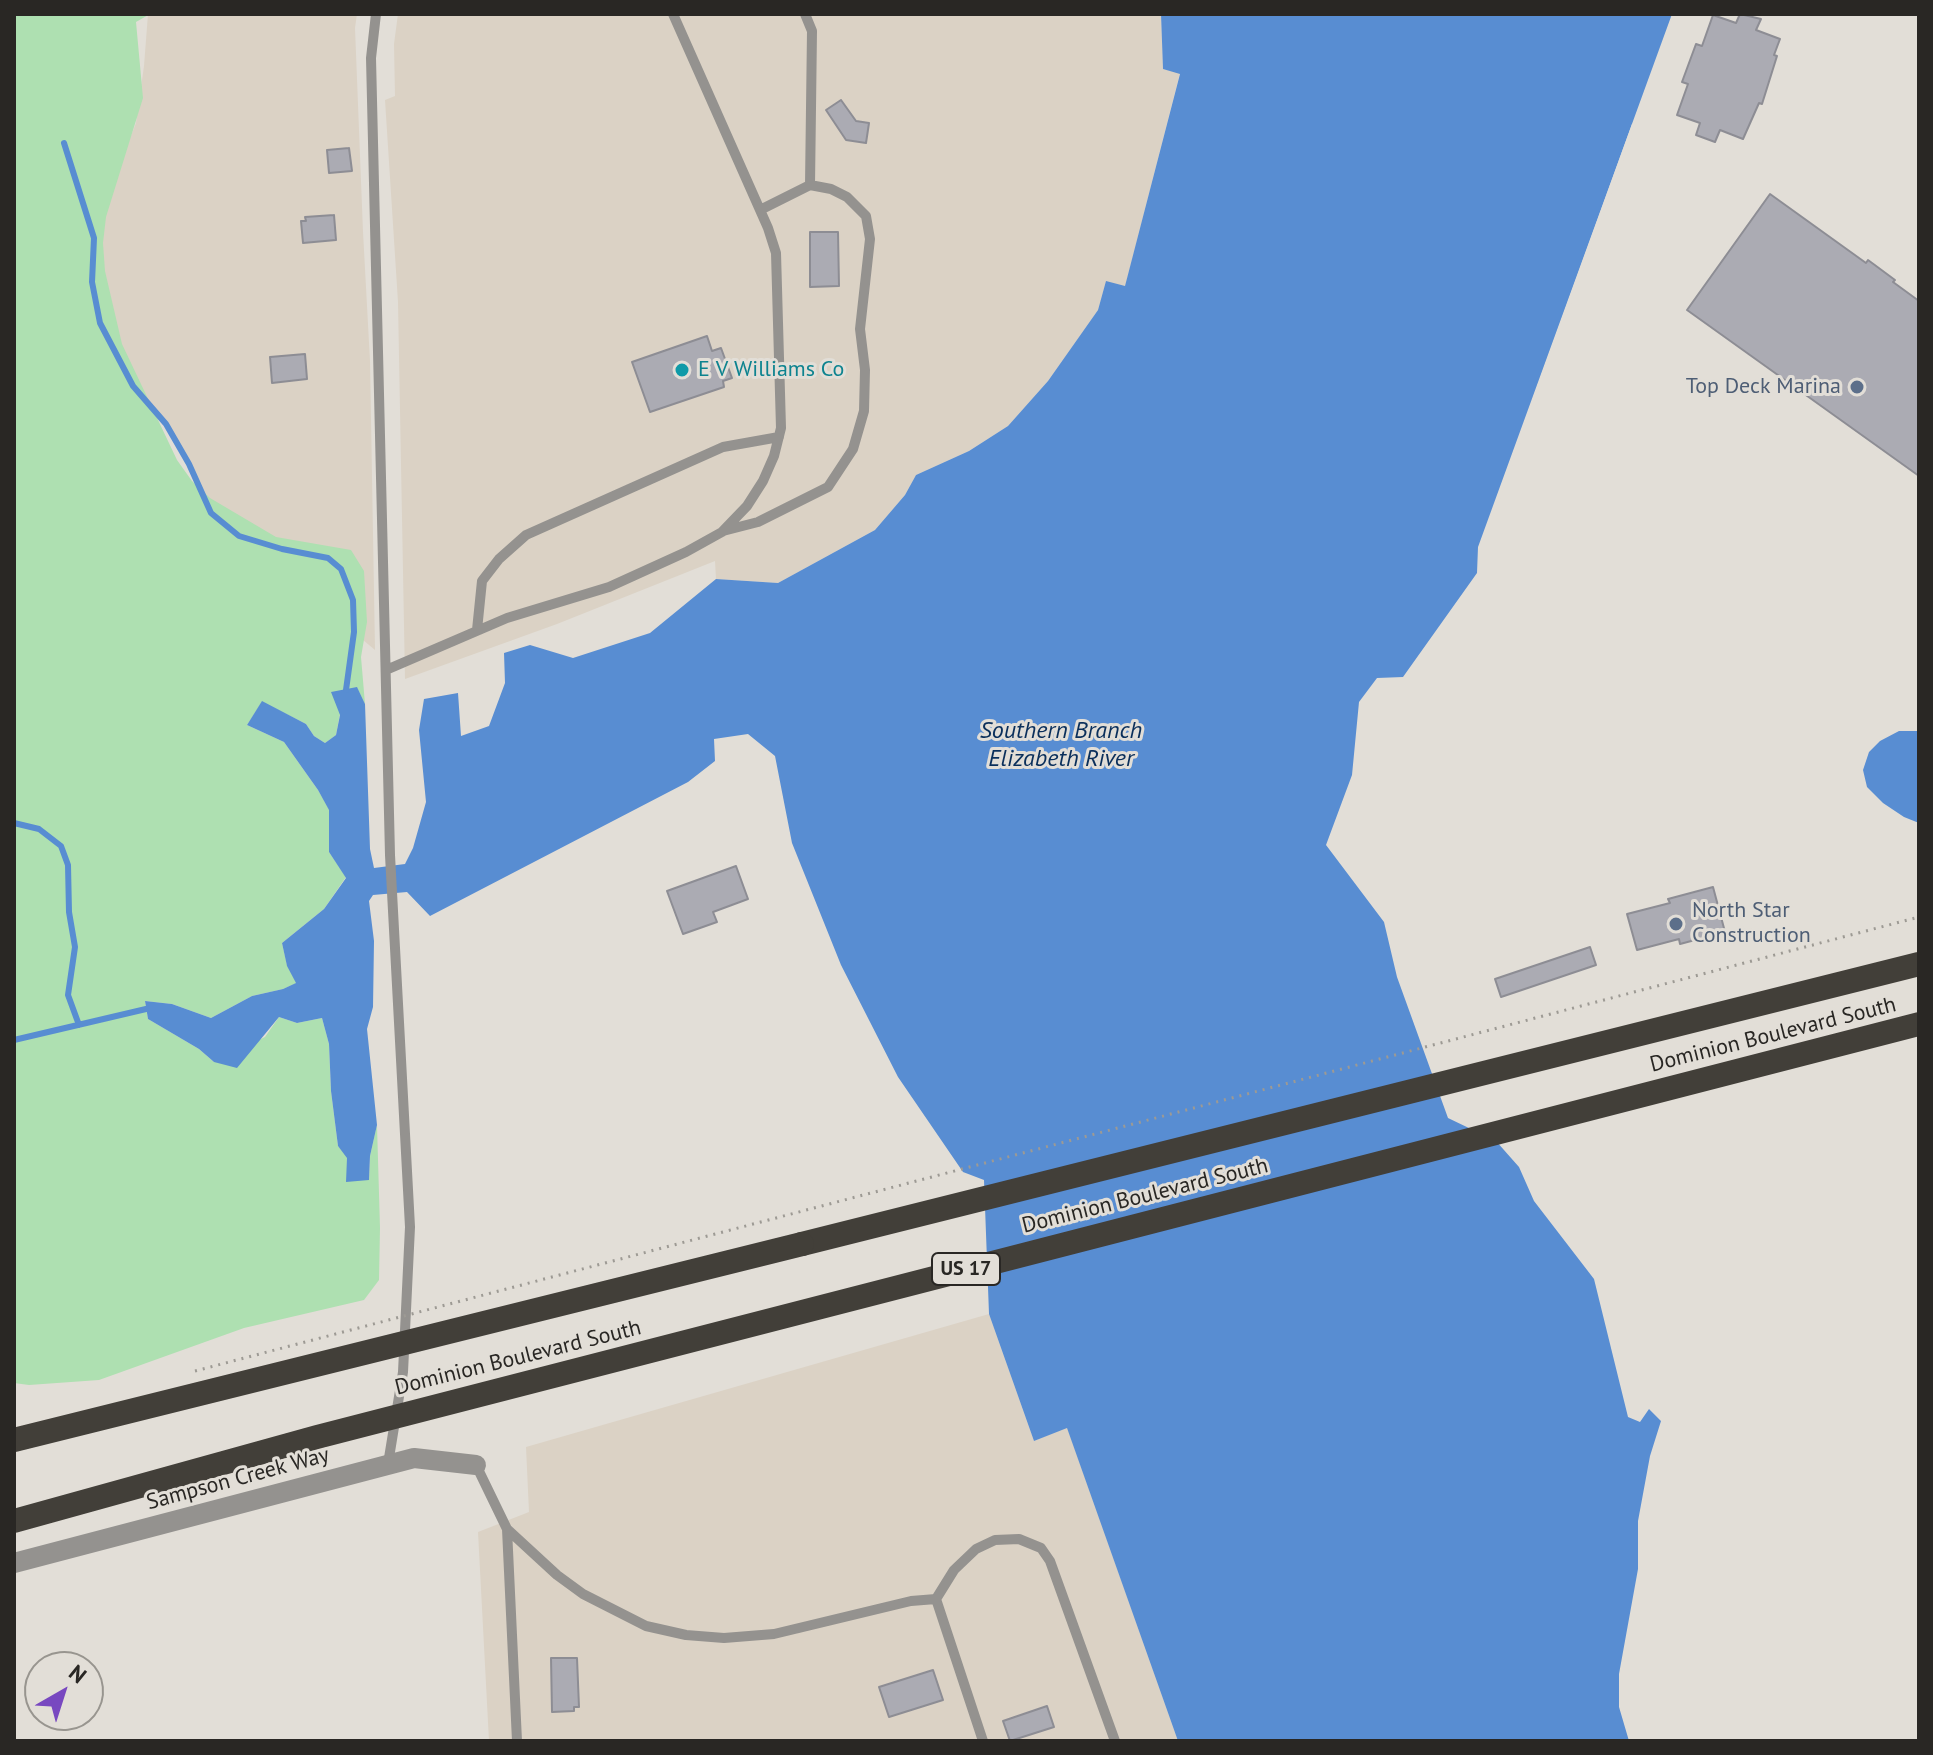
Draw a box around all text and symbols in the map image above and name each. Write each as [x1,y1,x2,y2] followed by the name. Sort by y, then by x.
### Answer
[698,357,844,383] place label: E V Williams Co
[673,361,691,379] marker: E V Williams Co
[1686,374,1841,400] place label: Top Deck Marina
[1848,378,1866,396] marker: Top Deck Marina
[980,717,1142,773] water label: Southern Branch Elizabeth River
[1692,898,1811,950] place label: North Star Construction
[1667,915,1685,933] marker: North Star Construction
[1647,992,1899,1078] street label: Dominion Boulevard South
[1019,1153,1271,1239] street label: Dominion Boulevard South
[932,1253,1000,1285] road number: US 17
[392,1315,644,1401] street label: Dominion Boulevard South
[144,1442,332,1516] street label: Sampson Creek Way
[24,1651,104,1731] north arrow
[63,1658,92,1689] text: N

